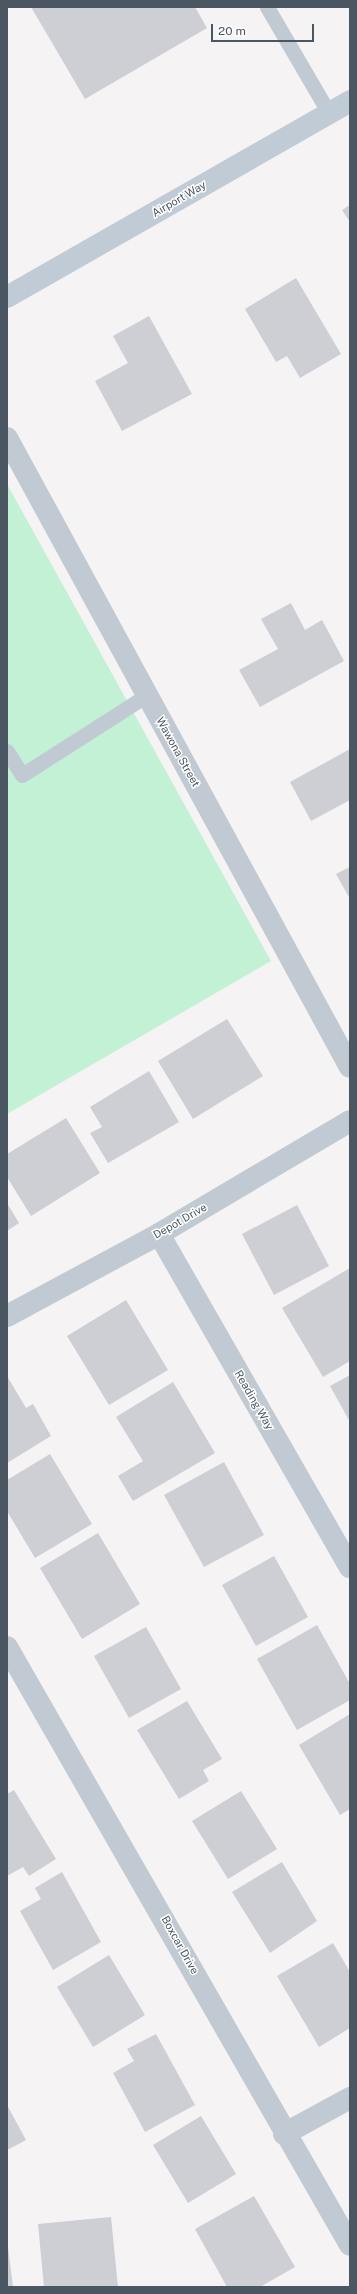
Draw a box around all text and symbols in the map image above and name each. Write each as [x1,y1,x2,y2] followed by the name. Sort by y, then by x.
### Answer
[213,16,316,42] scale bar
[218,24,246,38] text: 20 m
[149,178,209,220] street label: Airport Way
[153,715,203,789] street label: Wawona Street
[151,1200,209,1242] street label: Depot Drive
[232,1368,276,1432] street label: Reading Way
[159,1914,201,1976] street label: Boxcar Drive

